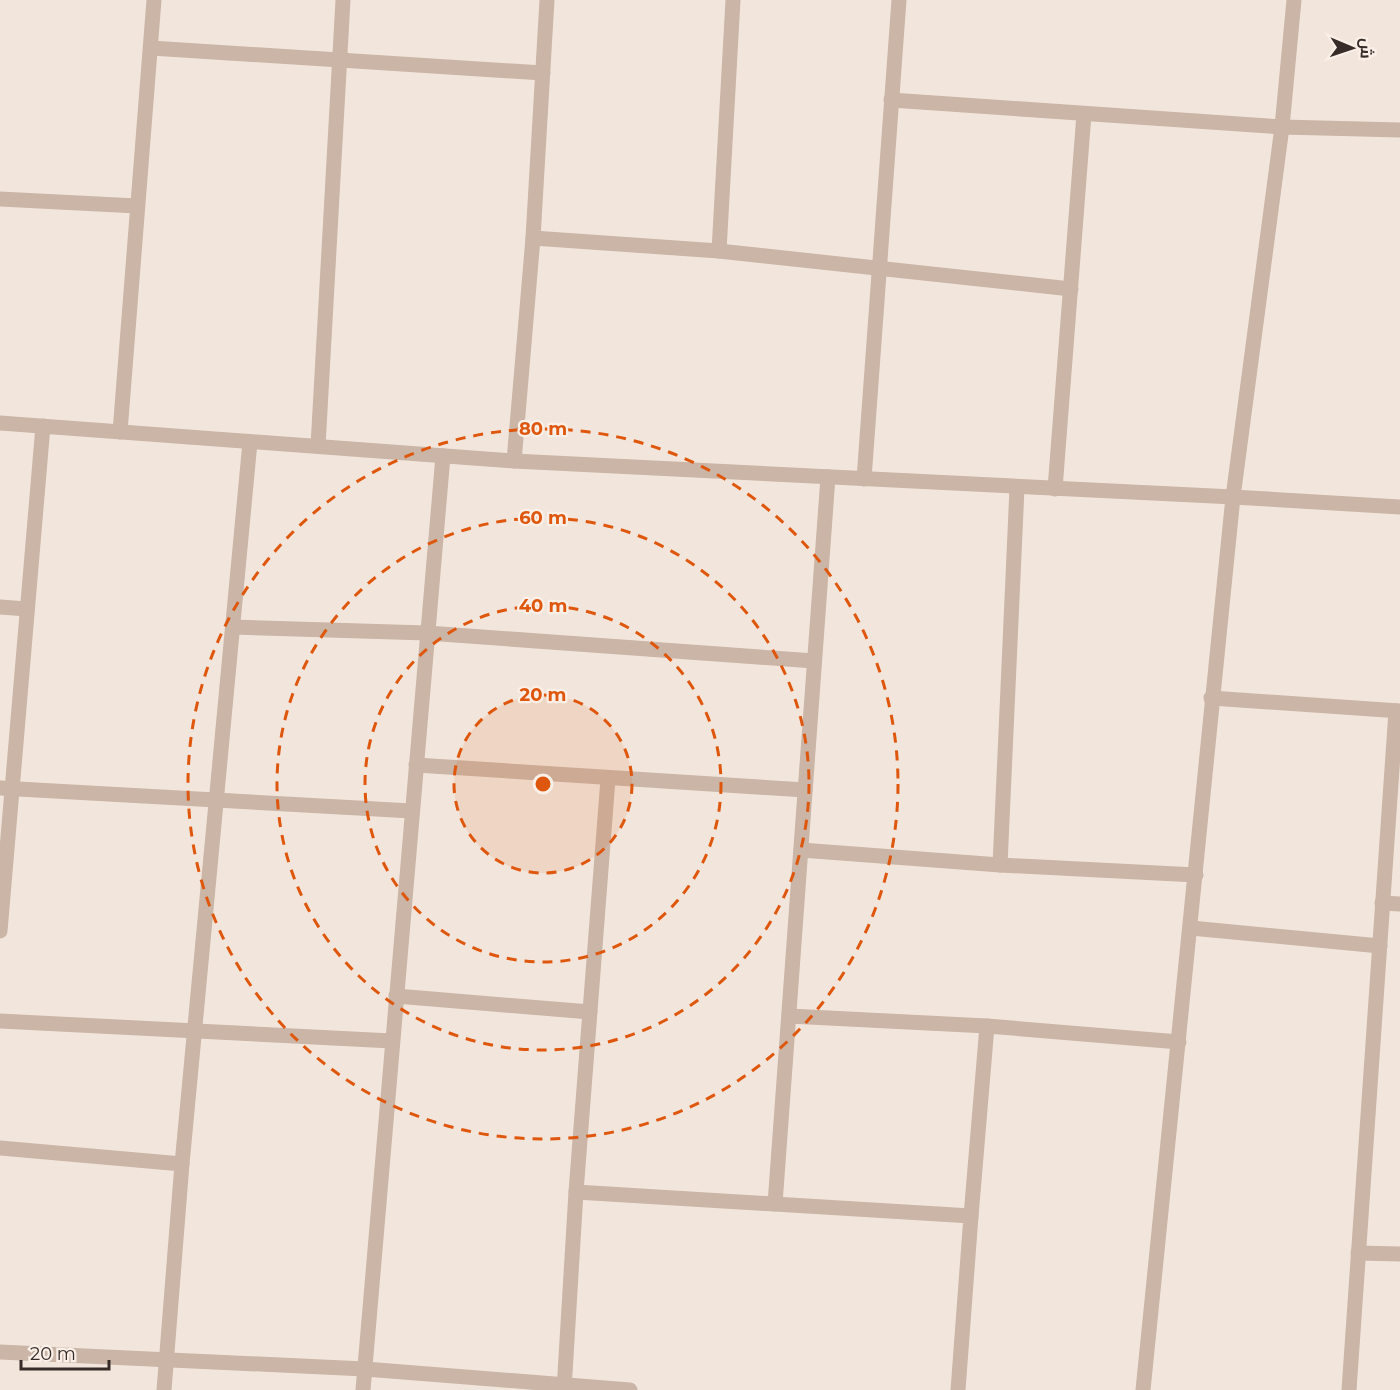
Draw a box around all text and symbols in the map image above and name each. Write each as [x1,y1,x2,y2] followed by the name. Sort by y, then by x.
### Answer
[1322,18,1382,78] north arrow
[1357,38,1376,59] text: ش
[519,418,567,440] text: 80 m
[519,507,567,529] text: 60 m
[519,595,567,617] text: 40 m
[520,684,566,706] text: 20 m
[533,774,553,794] centre of rings
[21,1333,110,1371] scale bar
[30,1343,76,1365] text: 20 m

